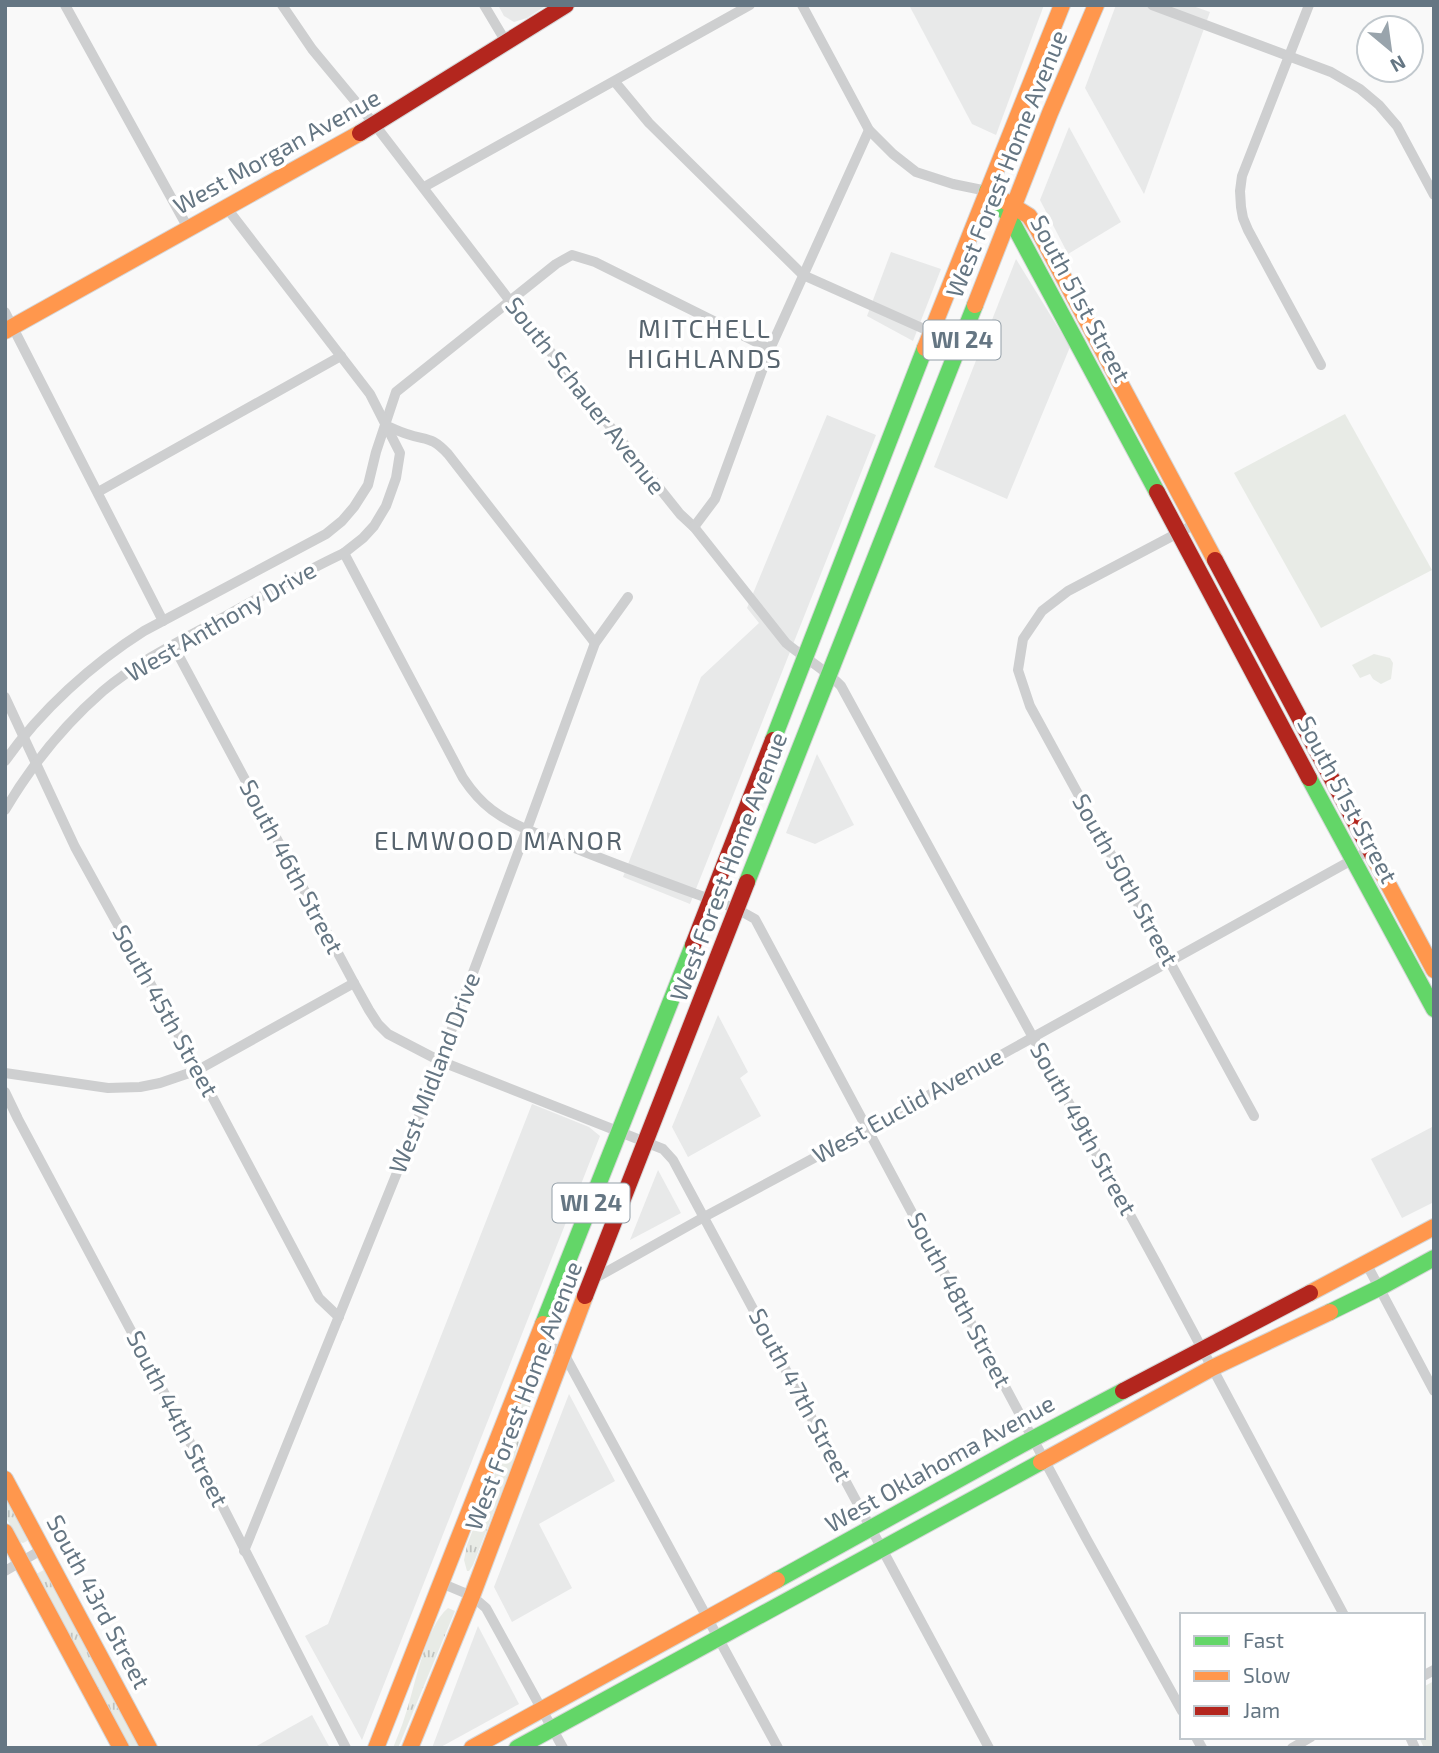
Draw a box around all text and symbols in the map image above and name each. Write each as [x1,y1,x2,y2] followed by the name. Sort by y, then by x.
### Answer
[1355,14,1425,84] north arrow
[939,26,1073,301] street label: West Forest Home Avenue
[1387,51,1410,78] text: N
[168,82,385,220] street label: West Morgan Avenue
[1025,210,1138,387] street label: South 51st Street
[500,291,672,500] street label: South Schauer Avenue
[627,312,783,373] district label: MITCHELL HIGHLANDS
[923,320,1000,360] road number: WI 24
[120,554,321,687] street label: West Anthony Drive
[1292,711,1405,888] street label: South 51st Street
[663,728,792,1005] street label: West Forest Home Avenue
[234,774,350,958] street label: South 46th Street
[1067,788,1185,970] street label: South 50th Street
[374,824,624,855] district label: ELMWOOD MANOR
[107,919,226,1101] street label: South 45th Street
[382,968,485,1177] street label: West Midland Drive
[1025,1037,1144,1220] street label: South 49th Street
[807,1040,1007,1169] street label: West Euclid Avenue
[552,1184,630,1222] road number: WI 24
[902,1207,1019,1392] street label: South 48th Street
[458,1257,587,1534] street label: West Forest Home Avenue
[744,1303,859,1486] street label: South 47th Street
[121,1325,235,1511] street label: South 44th Street
[820,1388,1059,1538] street label: West Oklahoma Avenue
[41,1509,157,1693] street label: South 43rd Street
[1180,1613,1425,1739] legend
[1243,1627,1284,1652] text: Fast
[1243,1662,1290,1687] text: Slow
[1243,1697,1280,1722] text: Jam

